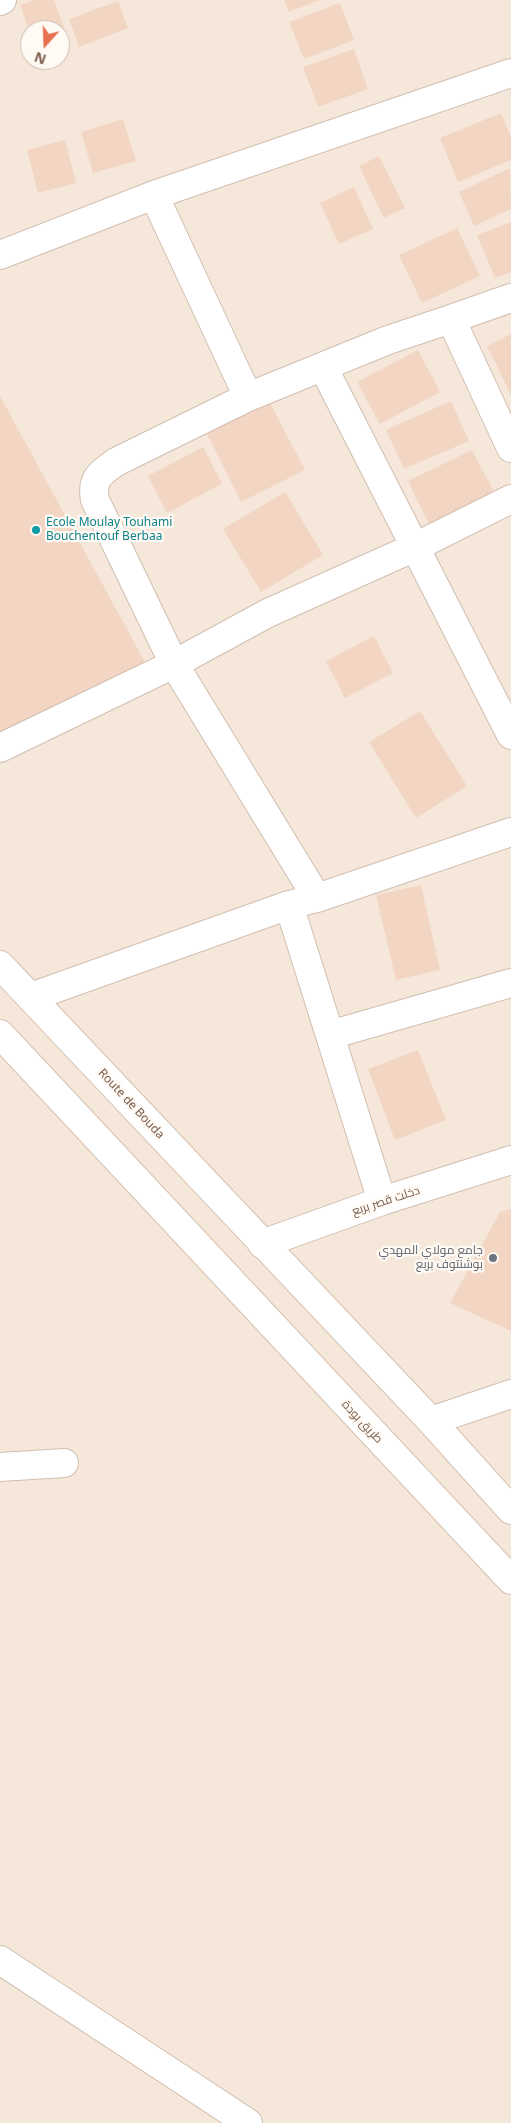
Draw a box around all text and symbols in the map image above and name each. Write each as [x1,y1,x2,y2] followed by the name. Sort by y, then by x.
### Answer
[20,20,70,70] north arrow
[31,48,49,70] text: N
[46,516,172,544] place label: Ecole Moulay Touhami Bouchentouf Berbaa
[30,524,42,536] marker: Ecole Moulay Touhami Bouchentouf Berbaa
[95,1066,167,1142] street label: Route de Bouda
[350,1183,422,1219] street label: دخلت قصر بربع
[378,1244,483,1272] place label: جامع مولاي المهدي بوشنتوف بربع
[487,1252,499,1264] marker: جامع مولاي المهدي بوشنتوف بربع
[338,1398,386,1446] street label: طريق بودة

